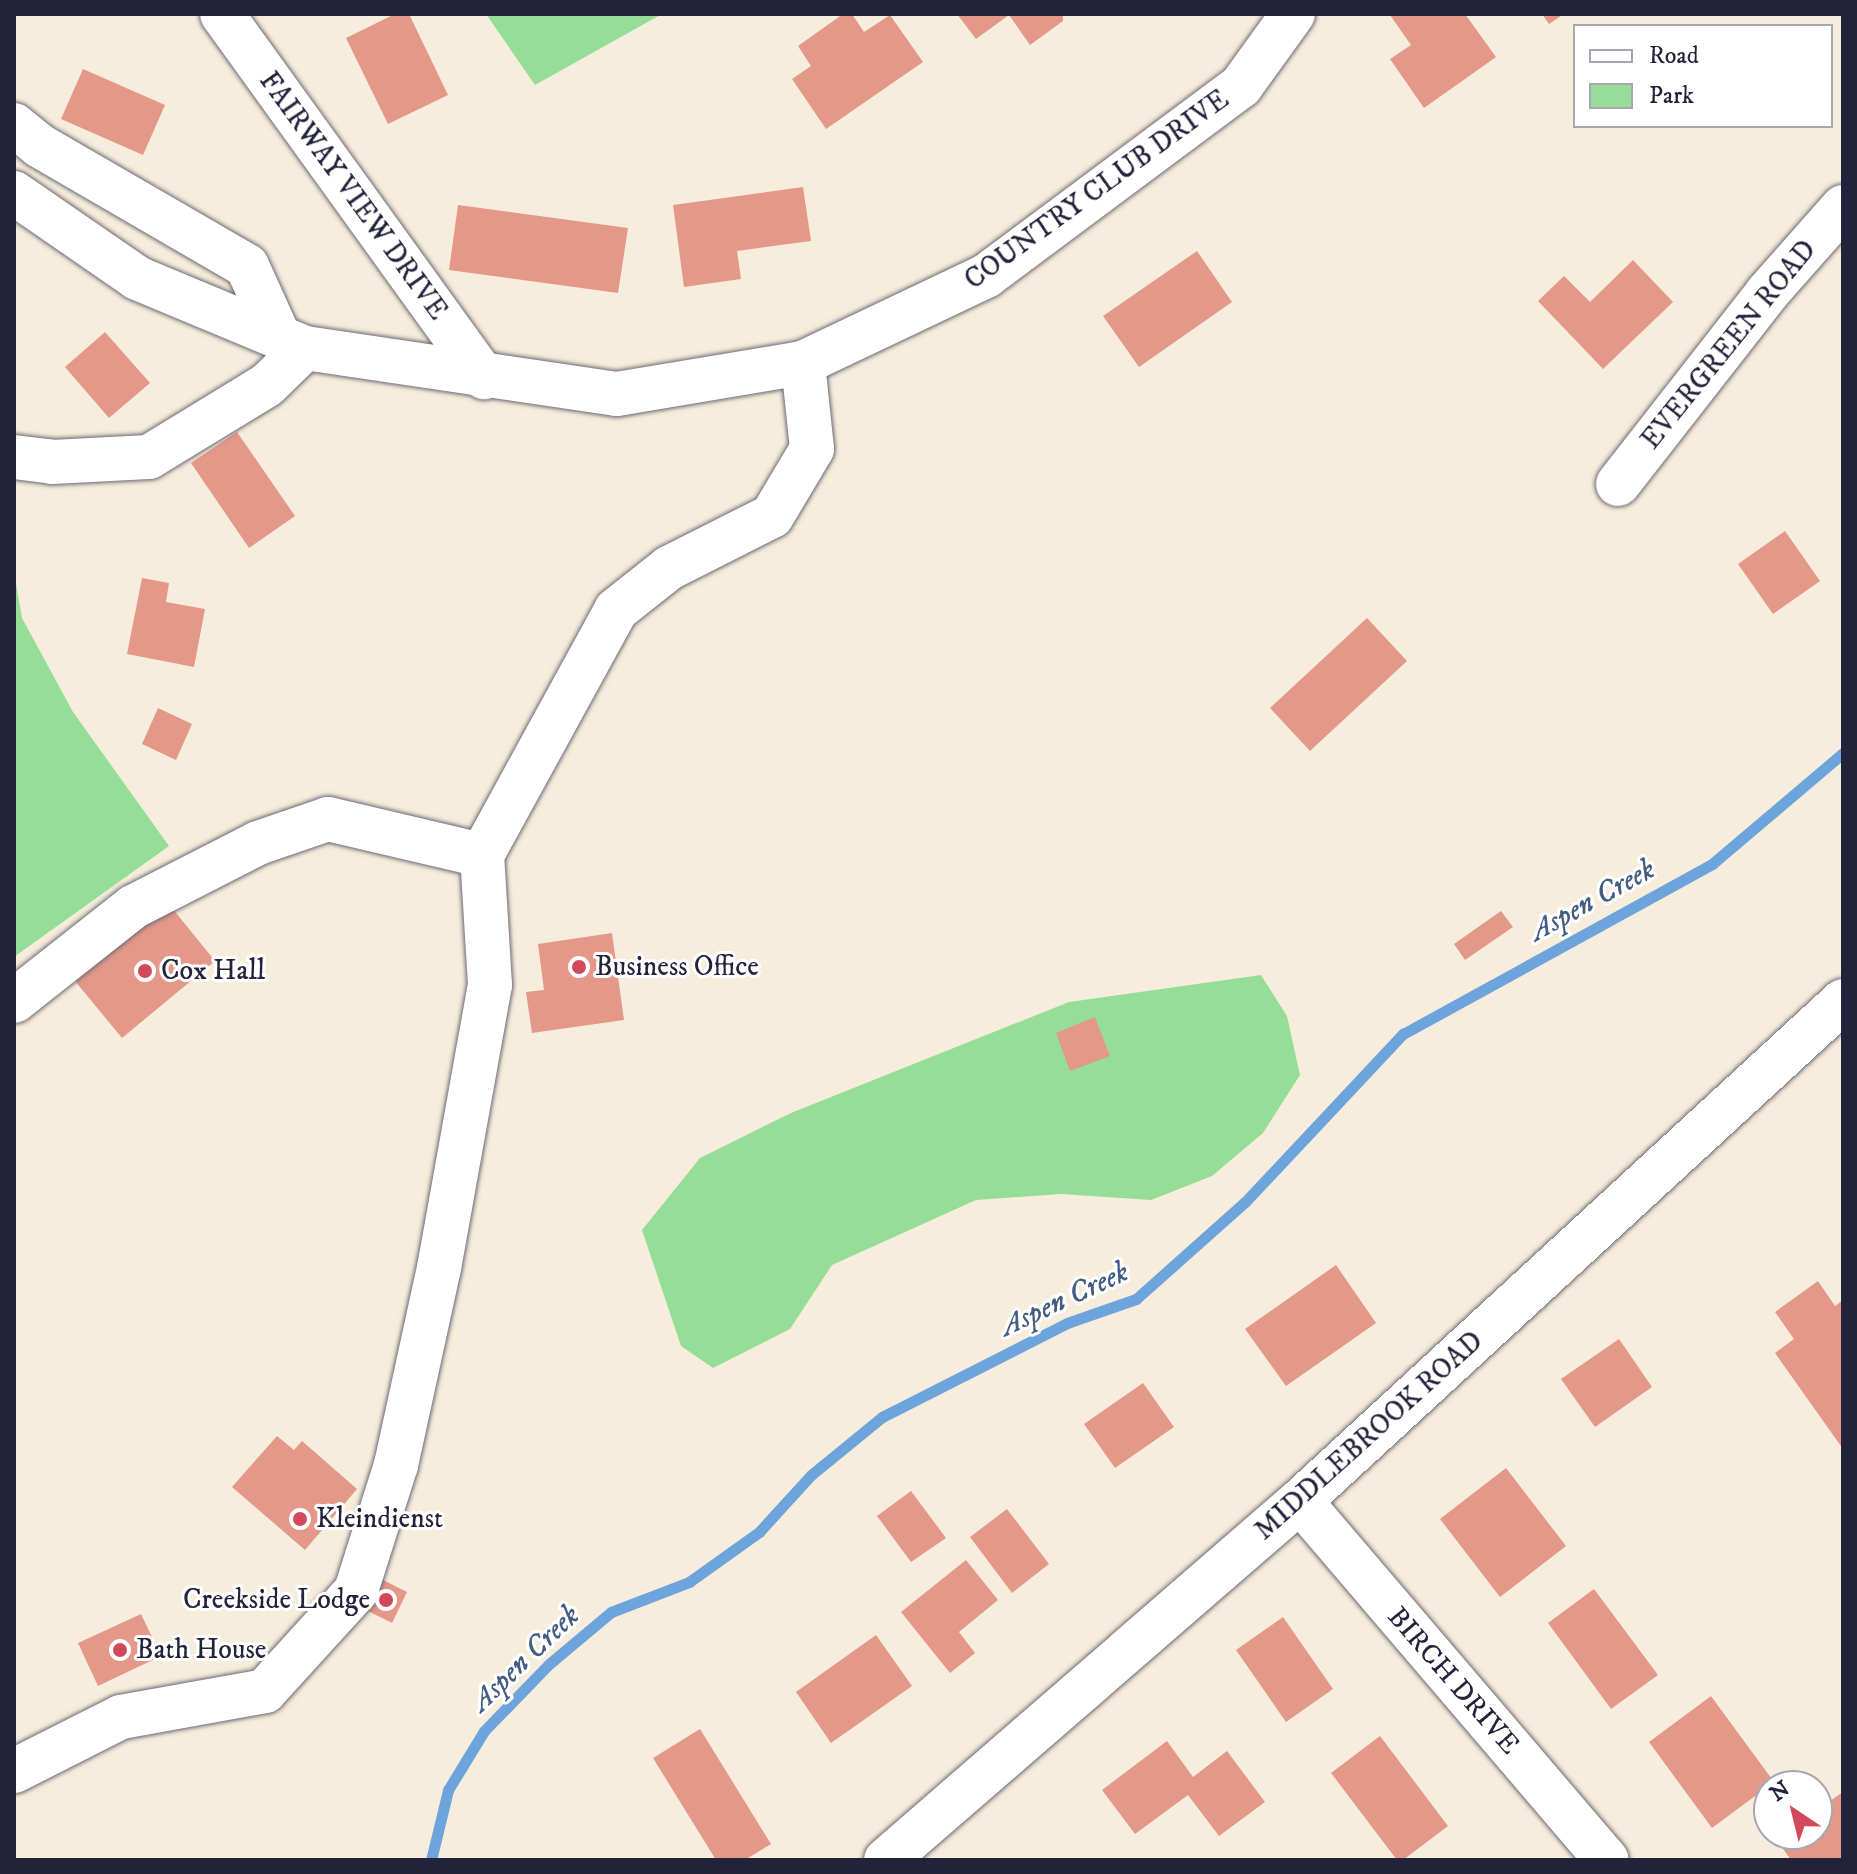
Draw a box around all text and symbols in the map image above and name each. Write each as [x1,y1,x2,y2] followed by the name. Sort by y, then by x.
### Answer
[1573,24,1833,128] legend
[1649,41,1699,71] text: Road
[252,65,454,327] street label: FAIRWAY VIEW DRIVE
[1649,81,1694,111] text: Park
[958,83,1236,297] street label: COUNTRY CLUB DRIVE
[1634,234,1824,456] street label: EVERGREEN ROAD
[1524,852,1662,950] water label: Aspen Creek
[595,950,759,984] place label: Business Office
[161,954,265,988] place label: Cox Hall
[570,958,588,976] marker: Business Office
[136,962,154,980] marker: Cox Hall
[995,1255,1135,1345] water label: Aspen Creek
[1248,1325,1490,1547] street label: MIDDLEBROOK ROAD
[316,1502,443,1536] place label: Kleindienst
[291,1510,309,1528] marker: Kleindienst
[183,1583,370,1617] place label: Creekside Lodge
[377,1591,395,1609] marker: Creekside Lodge
[464,1598,588,1720] water label: Aspen Creek
[1380,1601,1526,1761] street label: BIRCH DRIVE
[136,1633,266,1667] place label: Bath House
[111,1641,129,1659] marker: Bath House
[1753,1770,1833,1850] north arrow
[1765,1775,1795,1808] text: N

